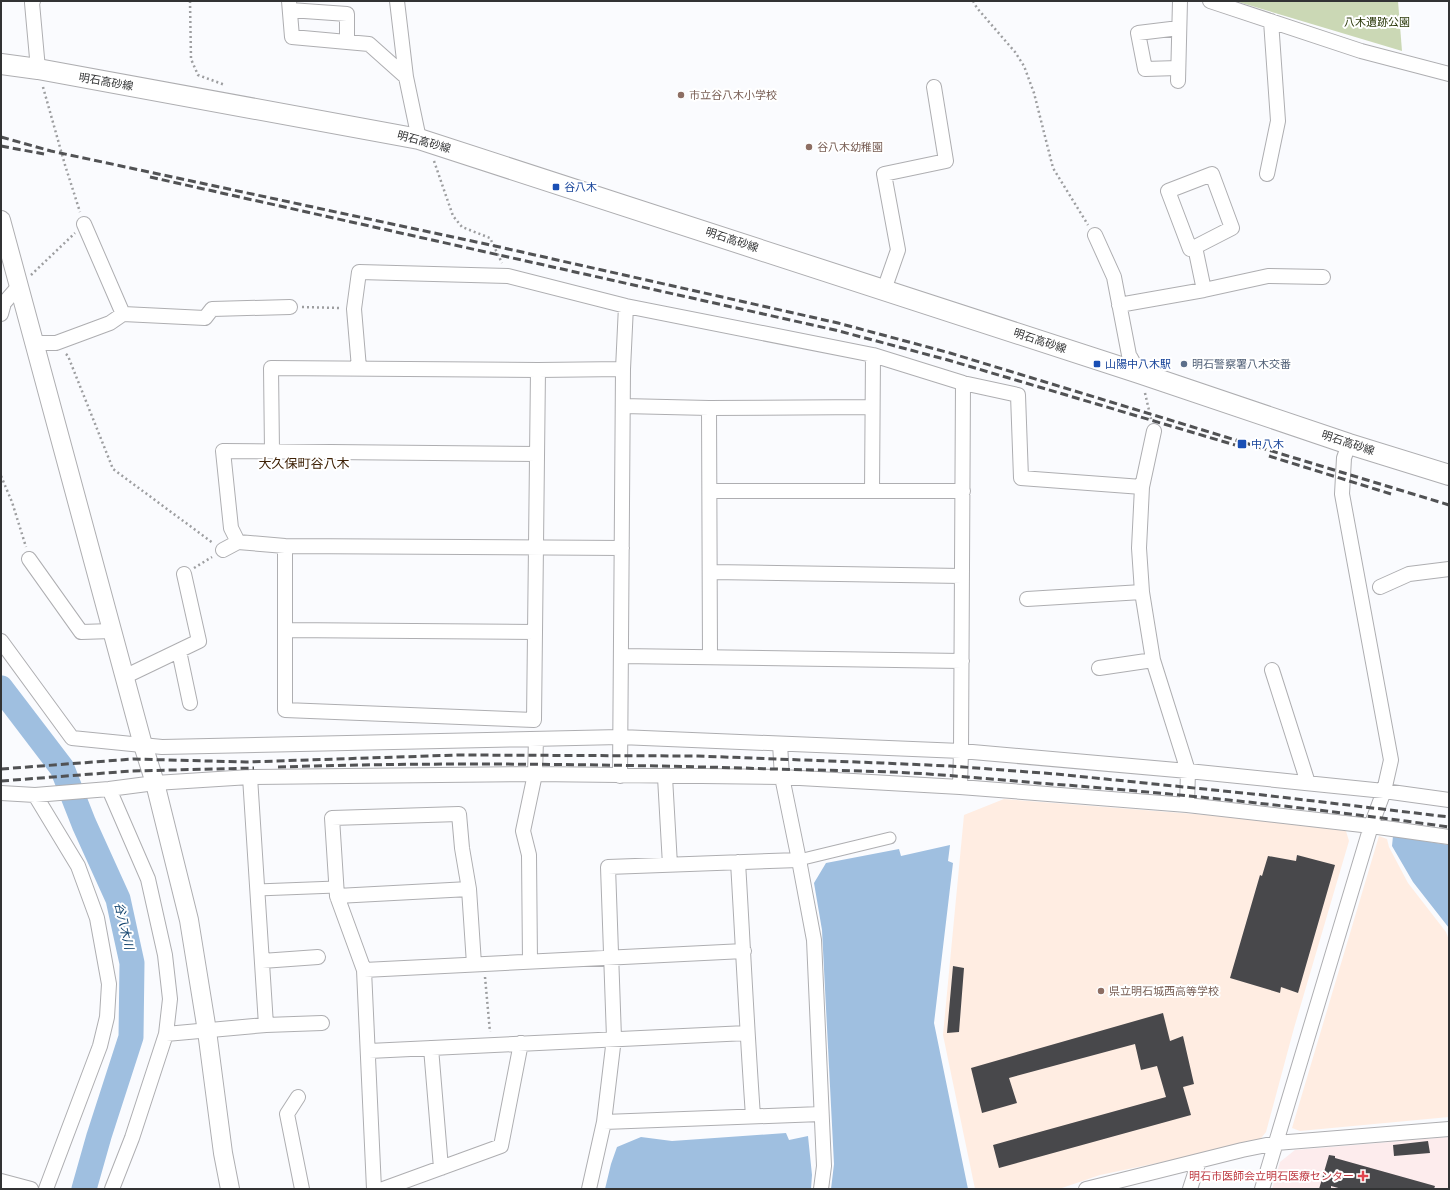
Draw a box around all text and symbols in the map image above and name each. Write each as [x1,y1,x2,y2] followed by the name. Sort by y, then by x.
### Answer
[1344,16,1410,29] park label: 八木遺跡公園
[78,71,134,93] street label: 明石高砂線
[689,89,777,102] place label: 市立谷八木小学校
[676,90,686,100] marker: 市立谷八木小学校
[396,129,452,155] street label: 明石高砂線
[817,141,883,154] place label: 谷八木幼稚園
[804,142,814,152] marker: 谷八木幼稚園
[564,181,597,194] place label: 谷八木
[551,182,561,192] marker: 谷八木
[704,225,760,255] street label: 明石高砂線
[1012,326,1068,356] street label: 明石高砂線
[1105,358,1171,371] place label: 山陽中八木駅
[1192,358,1291,371] place label: 明石警察署八木交番
[1092,359,1102,369] marker: 山陽中八木駅
[1179,359,1189,369] marker: 明石警察署八木交番
[1320,428,1376,458] street label: 明石高砂線
[1236,438,1248,450] marker: 中八木
[1251,438,1284,451] place label: 中八木
[258,456,350,471] district label: 大久保町谷八木
[112,901,137,953] water label: 谷八木川
[1109,985,1219,998] place label: 県立明石城西高等学校
[1096,986,1106,996] marker: 県立明石城西高等学校
[1189,1170,1354,1183] place label: 明石市医師会立明石医療センター
[1357,1170,1369,1182] marker: 明石市医師会立明石医療センター

